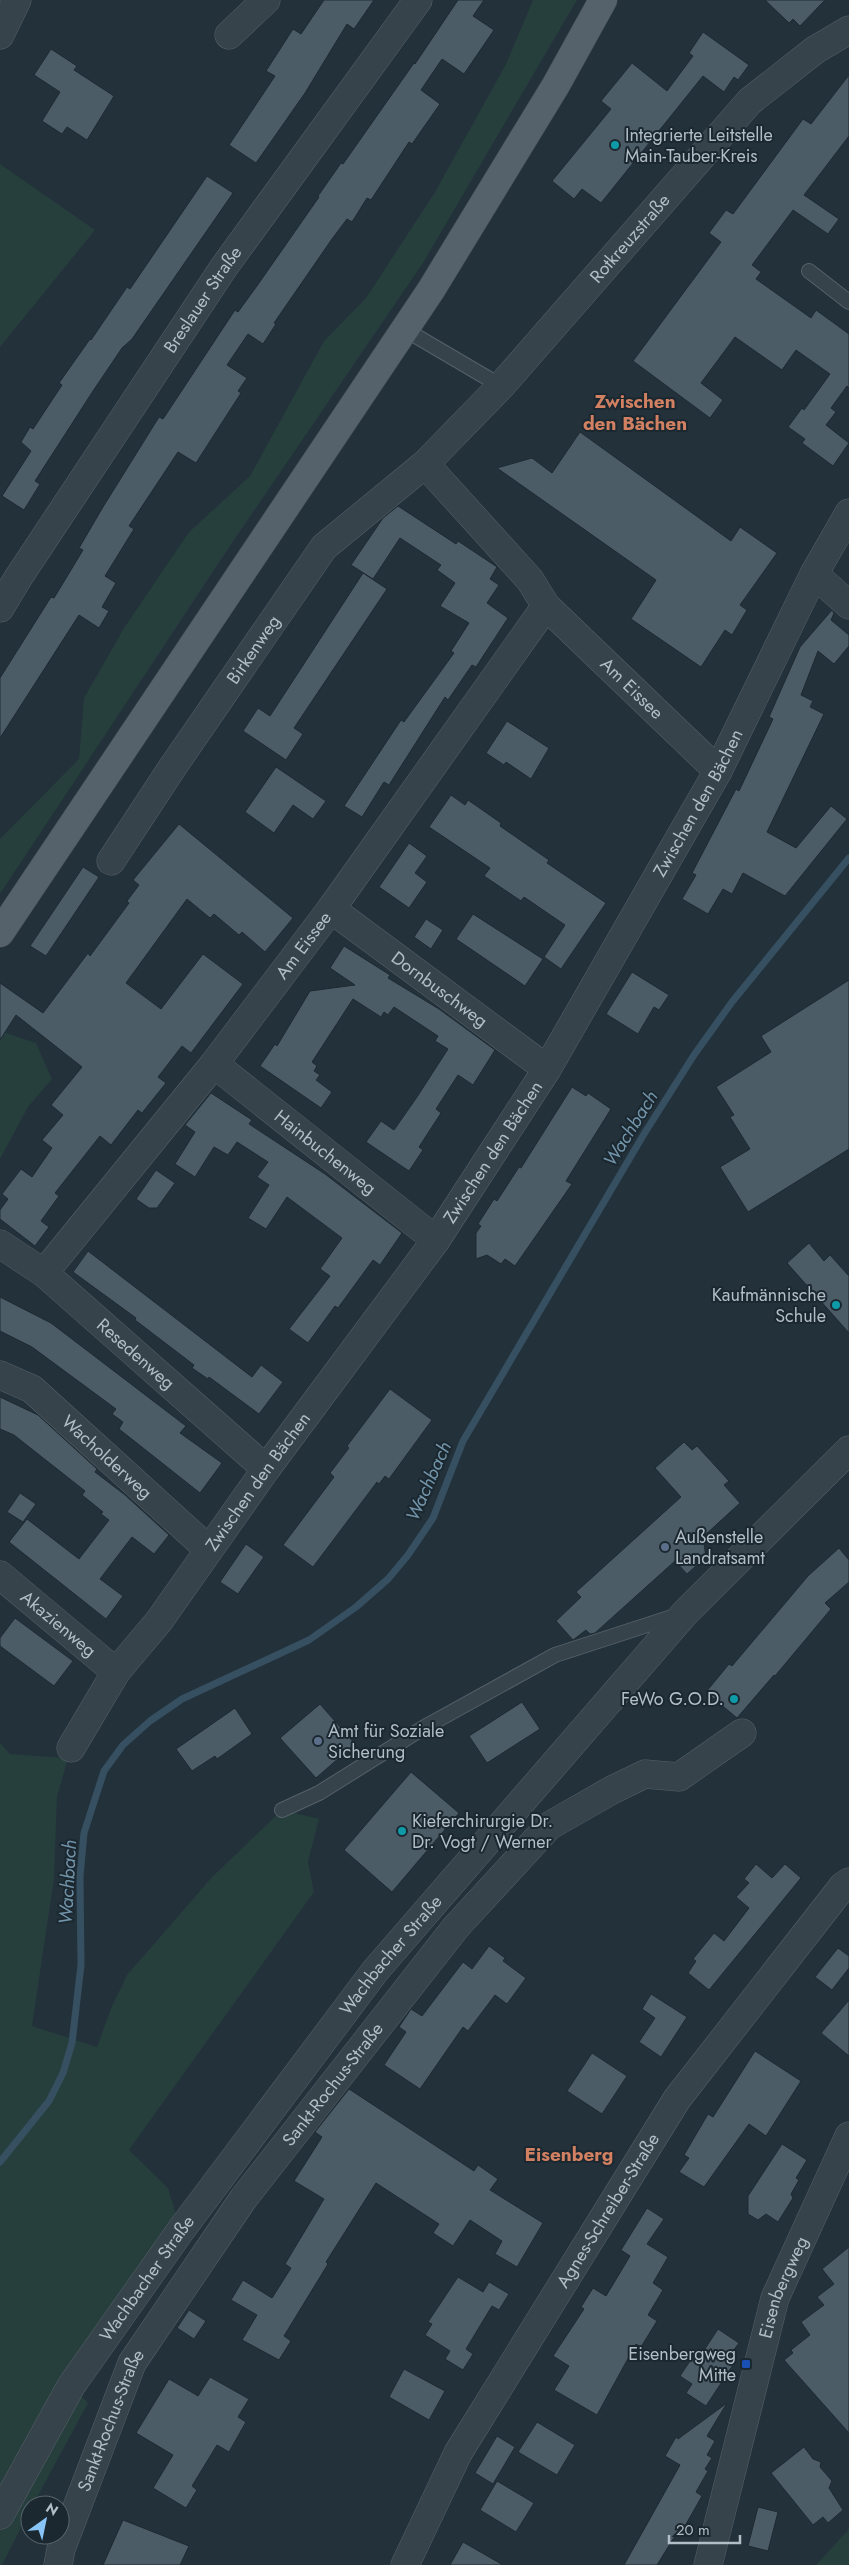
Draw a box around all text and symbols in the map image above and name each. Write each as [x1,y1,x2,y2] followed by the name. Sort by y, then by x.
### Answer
[625,122,773,169] place label: Integrierte Leitstelle Main-Tauber-Kreis
[609,139,621,151] marker: Integrierte Leitstelle Main-Tauber-Kreis
[584,188,676,289] street label: Rotkreuzstraße
[157,241,248,358] street label: Breslauer Straße
[583,388,687,437] district label: Zwischen den Bächen
[220,610,287,689] street label: Birkenweg
[594,652,669,725] street label: Am Eissee
[647,725,749,882] street label: Zwischen den Bächen
[269,906,338,985] street label: Am Eissee
[386,945,493,1034] street label: Dornbuschweg
[437,1076,549,1228] street label: Zwischen den Bächen
[596,1085,664,1171] water label: Wachbach
[269,1104,382,1201] street label: Hainbuchenweg
[712,1282,826,1329] place label: Kaufmännische Schule
[830,1299,842,1311] marker: Kaufmännische Schule
[91,1312,180,1396] street label: Resedenweg
[199,1407,317,1556] street label: Zwischen den Bächen
[56,1409,158,1505] street label: Wacholderweg
[399,1437,458,1525] water label: Wachbach
[675,1524,766,1571] place label: Außenstelle Landratsamt
[659,1541,671,1553] marker: Außenstelle Landratsamt
[15,1584,102,1663] street label: Akazienweg
[621,1686,724,1712] place label: FeWo G.O.D.
[728,1693,740,1705] marker: FeWo G.O.D.
[328,1718,444,1765] place label: Amt für Soziale Sicherung
[312,1735,324,1747] marker: Amt für Soziale Sicherung
[412,1808,553,1855] place label: Kieferchirurgie Dr. Dr. Vogt / Werner
[396,1825,408,1837] marker: Kieferchirurgie Dr. Dr. Vogt / Werner
[52,1839,83,1925] water label: Wachbach
[333,1889,448,2021] street label: Wachbacher Straße
[276,2017,390,2152] street label: Sankt-Rochus-Straße
[550,2128,666,2293] street label: Agnes-Schreiber-Straße
[525,2141,613,2168] district label: Eisenberg
[93,2210,201,2347] street label: Wachbacher Straße
[752,2232,815,2341] street label: Eisenbergweg
[628,2341,736,2388] place label: Eisenbergweg Mitte
[71,2344,151,2496] street label: Sankt-Rochus-Straße
[740,2358,752,2370] marker: Eisenbergweg Mitte
[20,2495,70,2545] north arrow
[42,2498,62,2521] text: N
[669,2512,740,2544] scale bar
[676,2519,710,2541] text: 20 m

